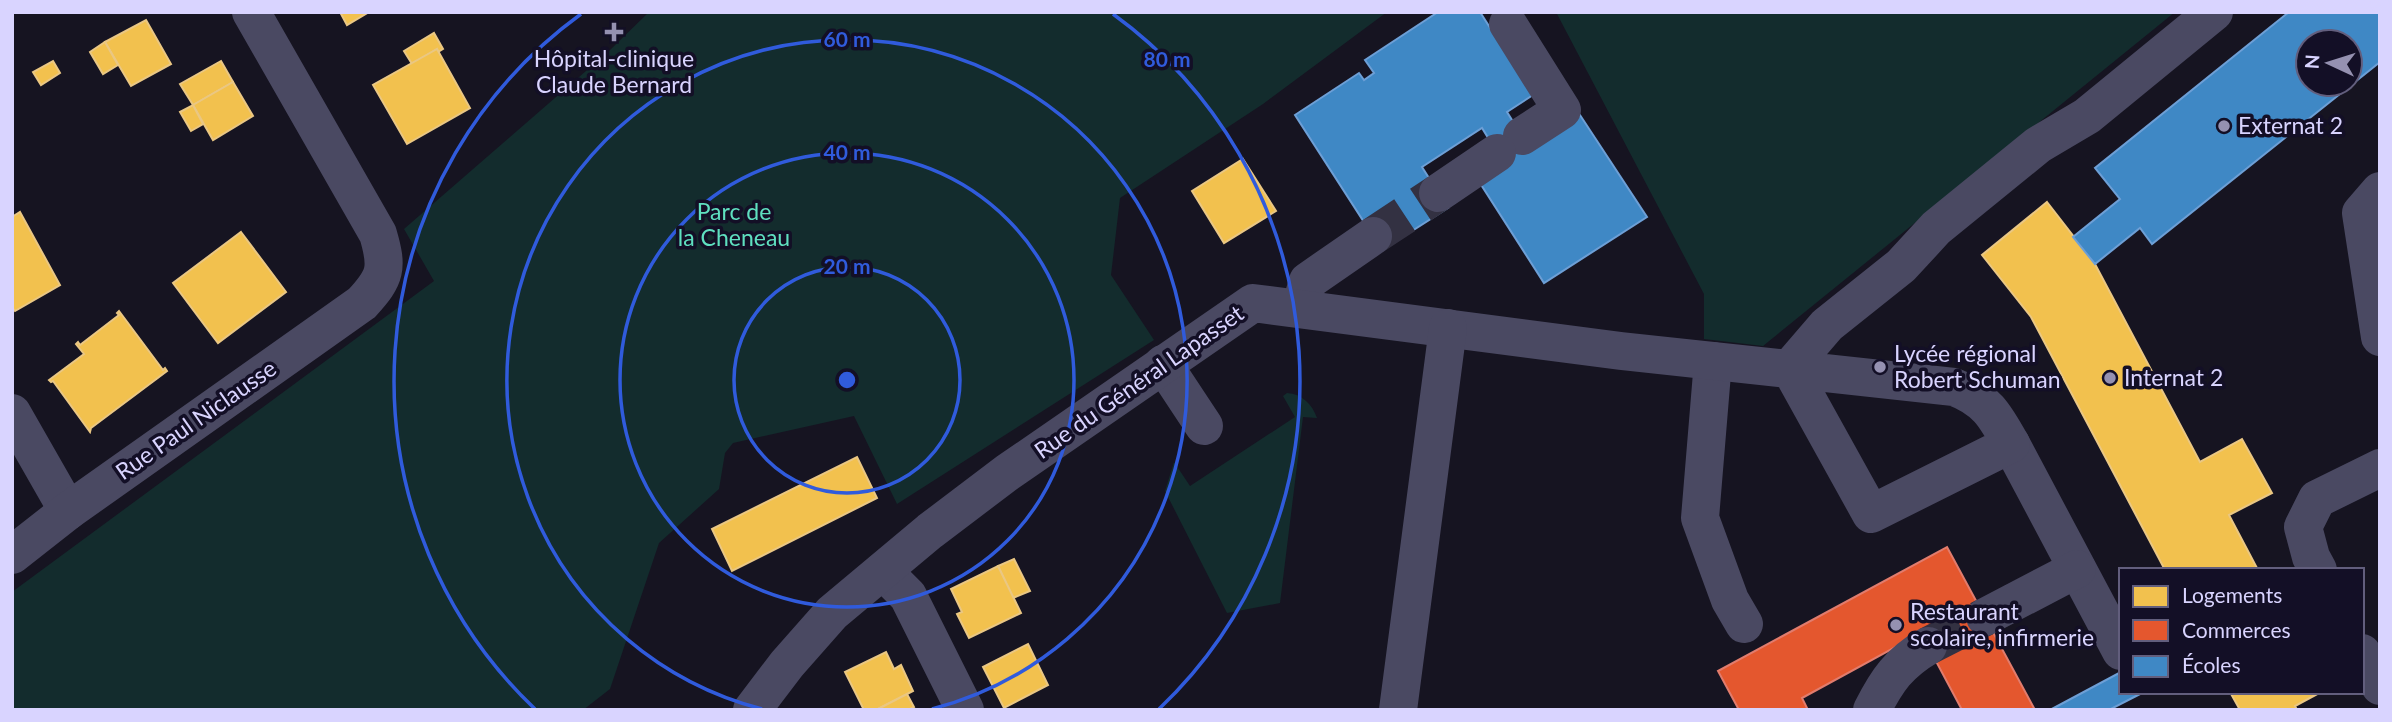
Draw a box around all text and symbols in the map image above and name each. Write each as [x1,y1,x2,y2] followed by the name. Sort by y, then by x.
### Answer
[604,22,624,42] marker: Hôpital-clinique Claude Bernard
[823,26,871,51] text: 60 m
[2294,28,2364,98] north arrow
[534,44,694,98] place label: Hôpital-clinique Claude Bernard
[1143,46,1191,71] text: 80 m
[2300,54,2324,70] text: N
[2238,111,2343,139] place label: Externat 2
[2216,118,2232,134] marker: Externat 2
[823,139,871,164] text: 40 m
[678,197,790,251] park label: Parc de la Cheneau
[823,253,871,278] text: 20 m
[1028,298,1249,464] street label: Rue du Général Lapasset
[1894,339,2060,393] place label: Lycée régional Robert Schuman
[110,353,281,485] street label: Rue Paul Niclausse
[1872,359,1888,375] marker: Lycée régional Robert Schuman
[2124,363,2223,391] place label: Internat 2
[835,368,859,392] centre of rings
[2102,370,2118,386] marker: Internat 2
[2119,568,2364,694] legend
[2182,582,2282,607] text: Logements
[1910,597,2094,651] place label: Restaurant scolaire, infirmerie
[1888,617,1904,633] marker: Restaurant scolaire, infirmerie
[2182,617,2291,642] text: Commerces
[2182,652,2241,677] text: Écoles

